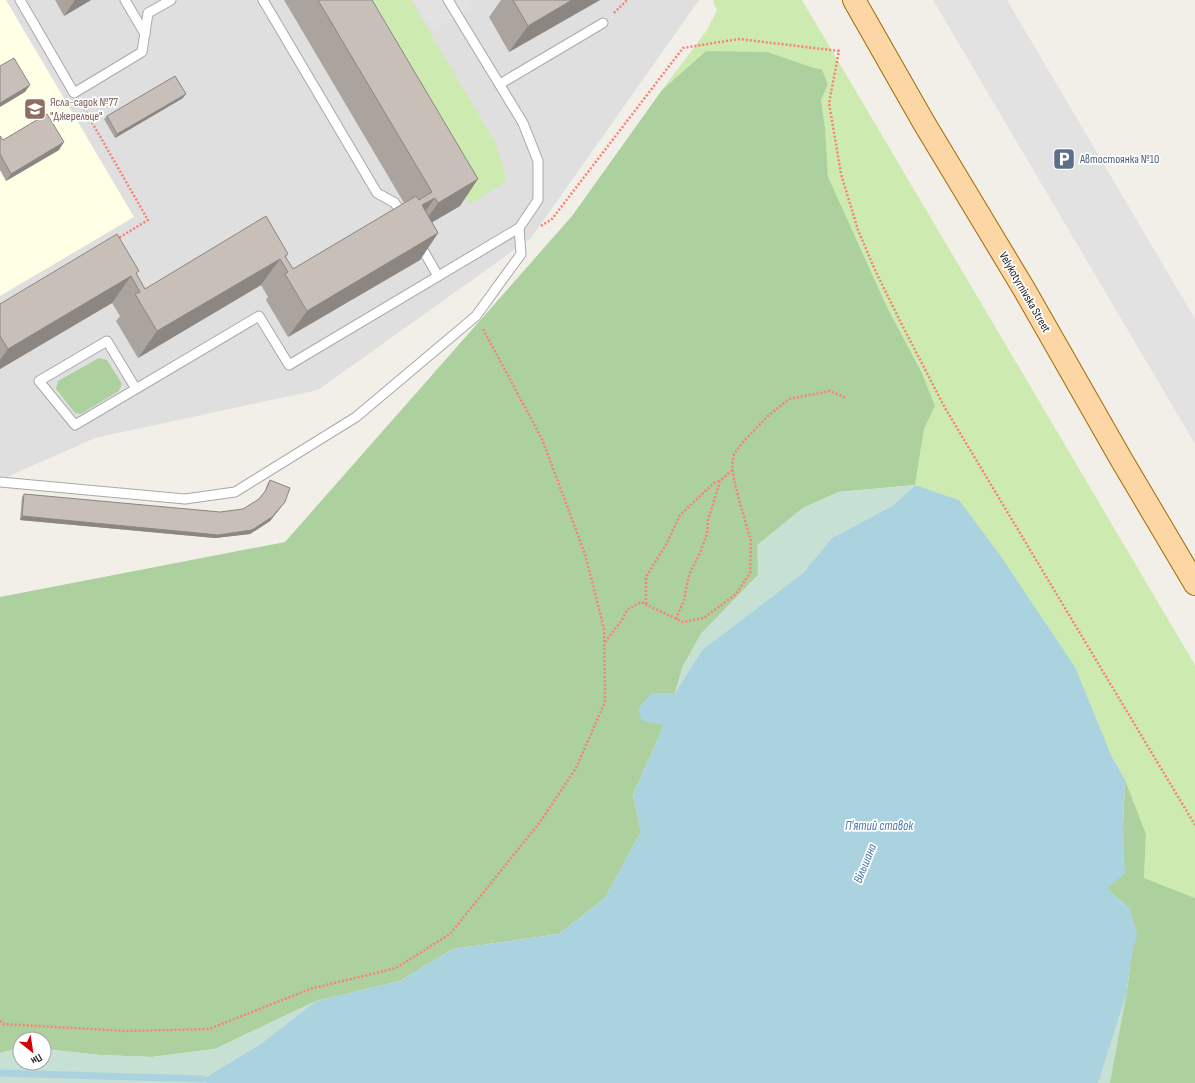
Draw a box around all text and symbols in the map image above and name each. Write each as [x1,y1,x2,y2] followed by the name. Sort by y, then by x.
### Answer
[50,95,118,124] place label: Ясла-садок №77 "Джерельце"
[22,96,48,122] school or university icon: Ясла-садок №77 "Джерельце"
[1051,146,1077,172] parking icon: Автостоянка №10
[1079,152,1159,167] place label: Автостоянка №10
[995,249,1054,336] street label: Velykotyrnivska Street
[845,818,914,834] water label: П'ятий ставок
[850,841,880,885] water label: Вільшана
[12,1031,52,1071] north arrow
[29,1051,45,1068] text: Пн

